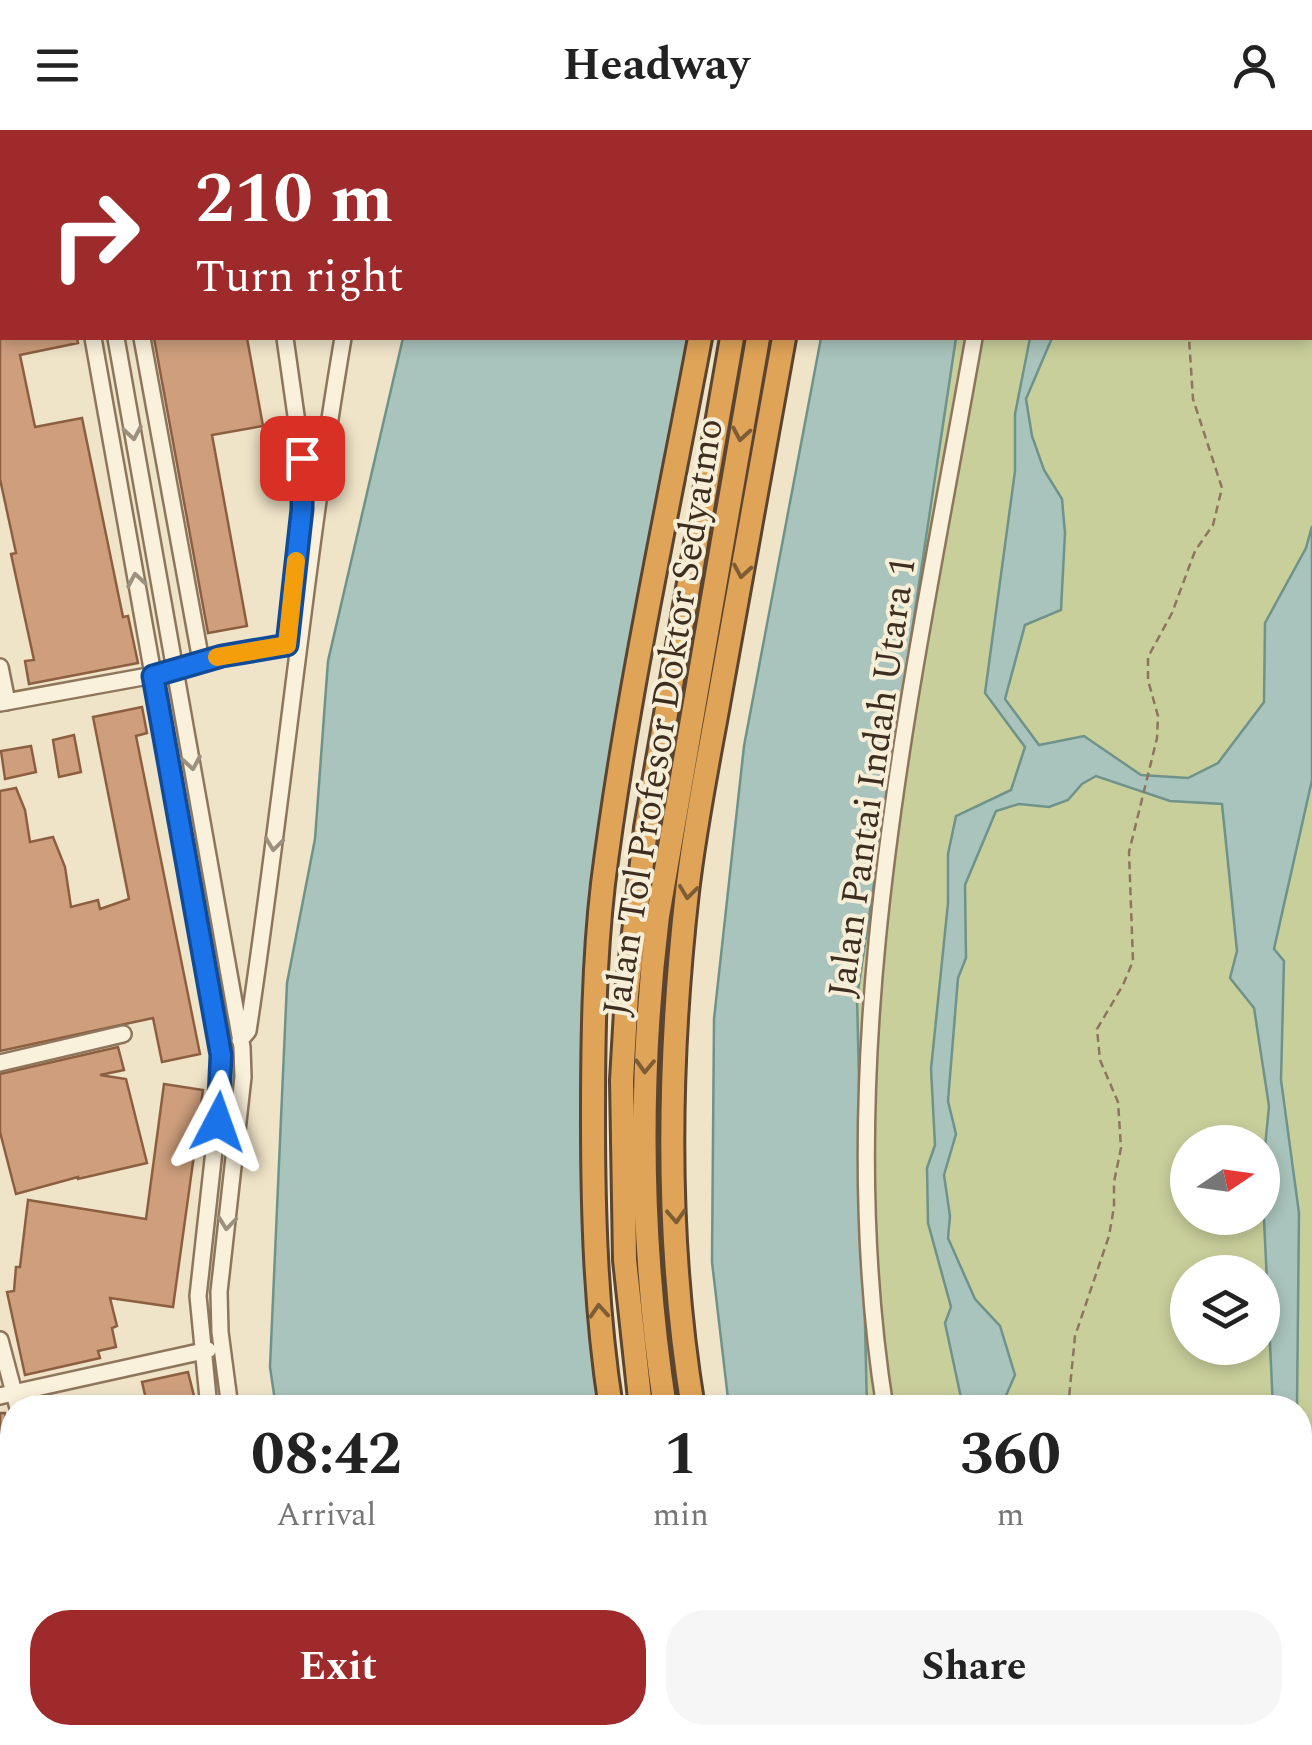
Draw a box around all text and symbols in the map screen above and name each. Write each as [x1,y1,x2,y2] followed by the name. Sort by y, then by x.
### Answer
[563,31,749,100] text: Headway
[30,38,85,93] icon: menu
[1227,38,1282,93] icon: person
[195,147,393,253] text: 210 m
[30,170,160,300] icon: right
[195,243,404,312] text: Turn right
[588,414,740,1020] street label: Jalan Tol Profesor Doktor Sedyatmo
[260,416,345,501] pin
[122,425,143,442] one-way arrow
[731,425,752,442] one-way arrow
[275,431,330,486] icon: arrive
[813,553,933,1001] street label: Jalan Pantai Indah Utara 1
[732,563,753,580] one-way arrow
[126,571,147,588] one-way arrow
[181,755,202,771] one-way arrow
[264,836,285,852] one-way arrow
[678,884,699,900] one-way arrow
[635,1058,656,1074] one-way arrow
[166,1070,270,1174] position arrow
[1170,1125,1280,1235] north arrow
[1170,1125,1280,1365] map controls
[665,1209,686,1225] one-way arrow
[217,1215,238,1231] one-way arrow
[1170,1255,1280,1365] button: layers
[589,1302,610,1318] one-way arrow
[251,1409,402,1501] text: 08:42
[664,1409,698,1501] text: 1
[960,1409,1061,1501] text: 360
[277,1491,376,1540] text: Arrival
[653,1491,709,1540] text: min
[997,1491,1024,1540] text: m
[30,1610,646,1725] button: Exit
[666,1610,1282,1725] button: Share

